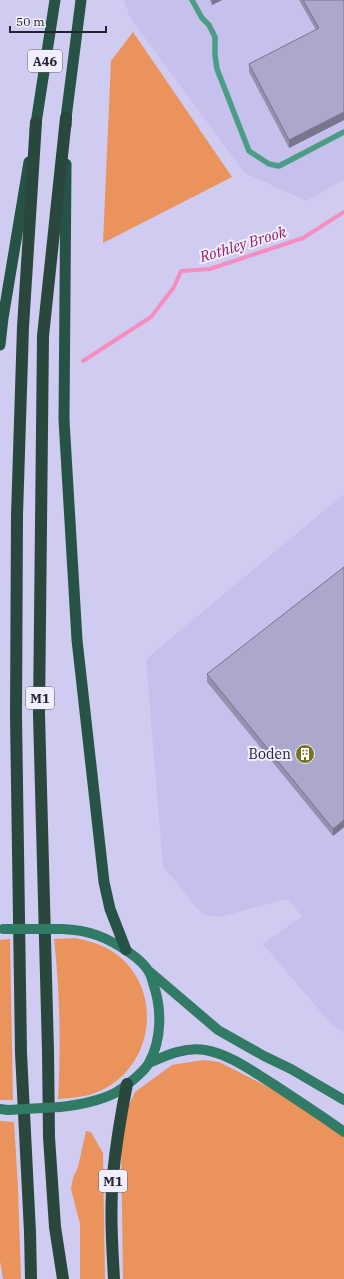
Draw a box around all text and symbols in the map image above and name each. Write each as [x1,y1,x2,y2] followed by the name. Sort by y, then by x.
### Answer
[10,8,106,34] scale bar
[16,14,45,29] text: 50 m
[28,50,62,72] road number: A46
[196,222,289,266] water label: Rothley Brook
[26,687,54,709] road number: M1
[294,743,316,765] building icon: Boden
[249,745,291,763] place label: Boden
[99,1170,127,1192] road number: M1

